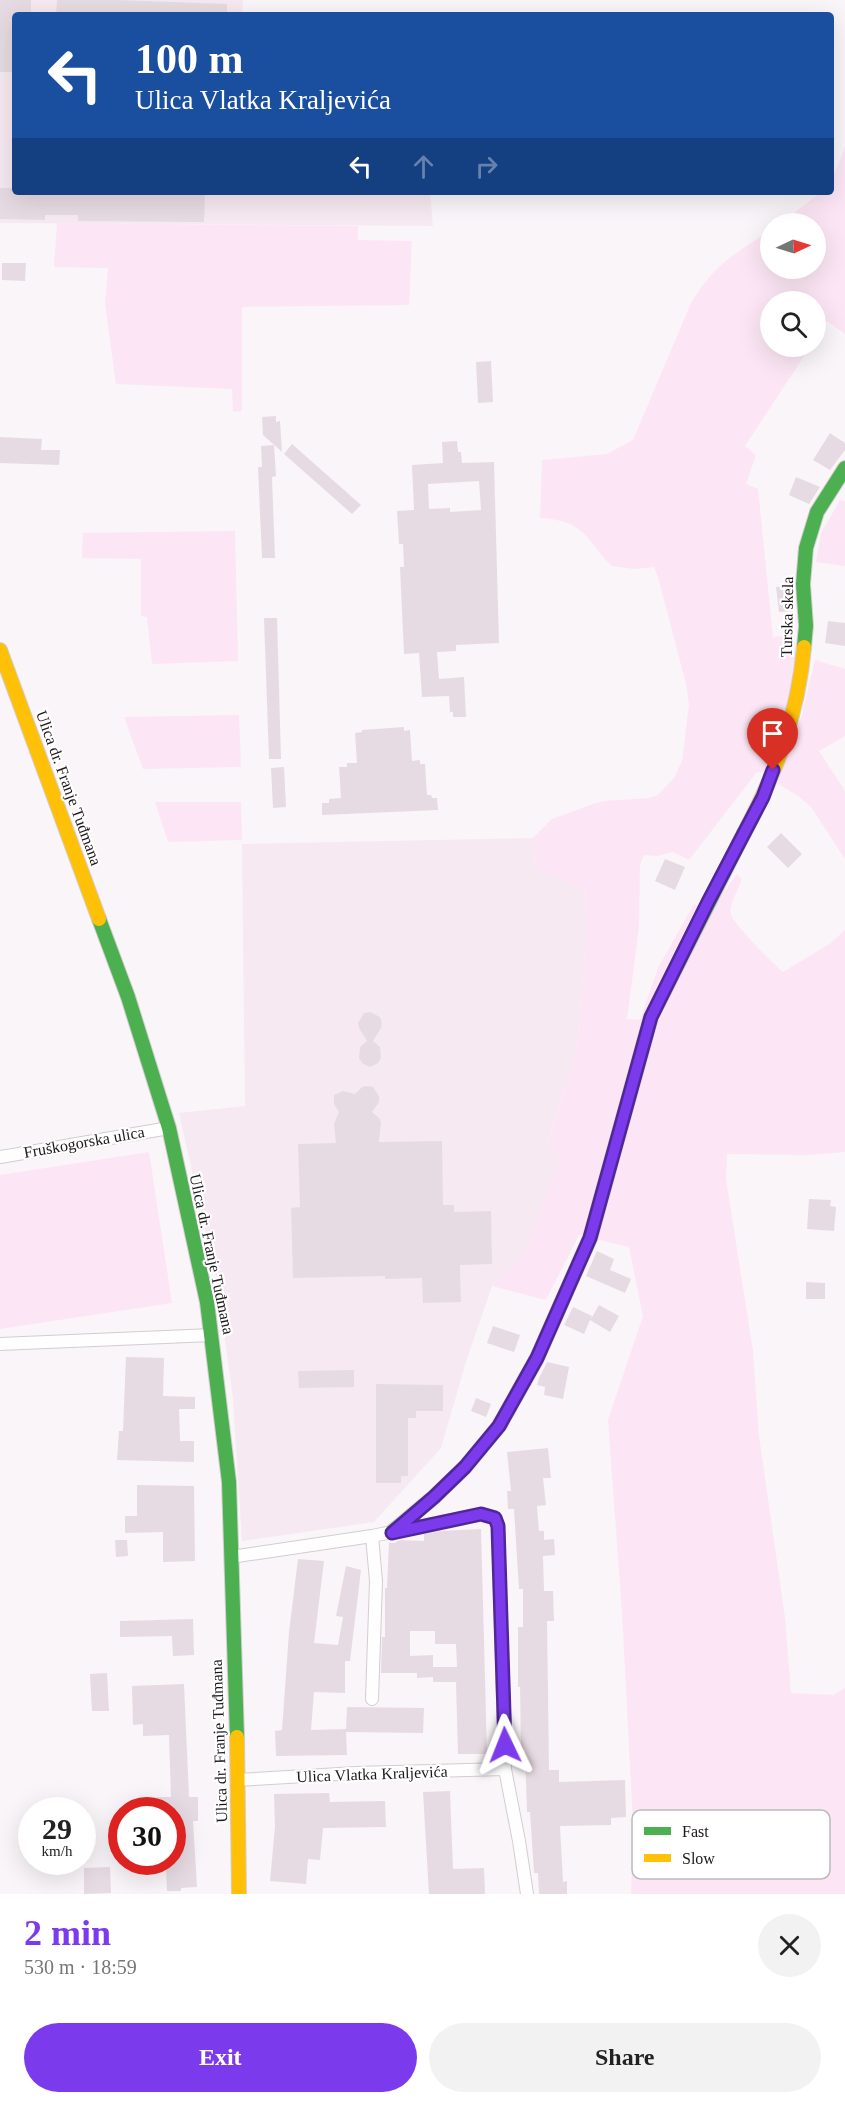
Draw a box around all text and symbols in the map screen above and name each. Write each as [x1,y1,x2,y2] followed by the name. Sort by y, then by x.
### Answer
[36,36,114,114] icon: left
[135,36,244,82] text: 100 m
[135,85,391,115] text: Ulica Vlatka Kraljevića
[344,150,377,183] icon: left
[407,150,440,183] icon: ahead
[470,150,503,183] icon: right
[760,213,826,279] north arrow
[760,213,826,357] map controls
[760,291,826,357] button: search
[778,576,796,658] street label: Turska skela
[32,708,105,868] street label: Ulica dr. Franje Tuđmana
[747,708,798,770] pin
[756,717,789,750] icon: arrive
[22,1123,146,1162] street label: Fruškogorska ulica
[186,1172,237,1336] street label: Ulica dr. Franje Tuđmana
[208,1659,231,1823] street label: Ulica dr. Franje Tuđmana
[473,1713,537,1777] position arrow
[296,1763,448,1786] street label: Ulica Vlatka Kraljevića
[108,1797,186,1875] speed limit sign: 30
[632,1810,830,1879] legend
[42,1812,72,1845] text: 29
[682,1823,709,1840] text: Fast
[42,1843,72,1859] text: km/h
[682,1850,715,1867] text: Slow
[24,1913,111,1953] text: 2 min
[758,1914,821,1977] button: close
[24,1956,137,1978] text: 530 m · 18:59
[24,2023,417,2092] button: Exit
[429,2023,821,2092] button: Share

